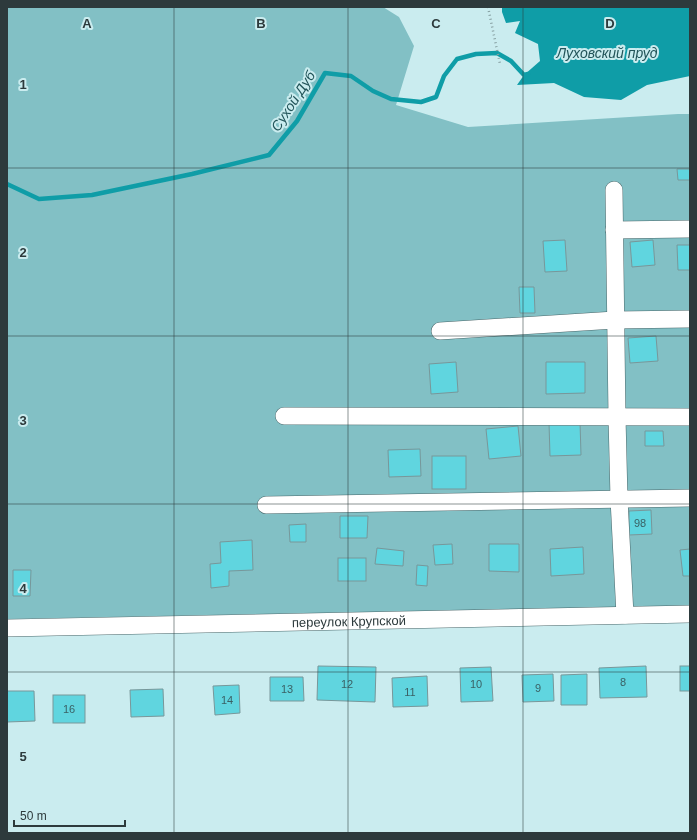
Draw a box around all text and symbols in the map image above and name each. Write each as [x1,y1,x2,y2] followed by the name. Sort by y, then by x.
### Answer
[82,16,92,31] text: A
[256,16,266,31] text: B
[431,16,441,31] text: C
[605,16,615,31] text: D
[555,45,658,61] water label: Луховский пруд
[268,67,319,134] water label: Сухой Дуб
[19,77,27,92] text: 1
[19,245,27,260] text: 2
[19,413,27,428] text: 3
[634,517,646,529] house number: 98
[19,581,27,596] text: 4
[292,613,406,630] street label: переулок Крупской
[620,676,626,688] house number: 8
[341,678,353,690] house number: 12
[470,678,482,690] house number: 10
[535,682,541,694] house number: 9
[281,683,293,695] house number: 13
[404,686,416,698] house number: 11
[221,694,233,706] house number: 14
[63,703,75,715] house number: 16
[19,749,27,764] text: 5
[14,802,125,828] scale bar
[20,809,47,823] text: 50 m

